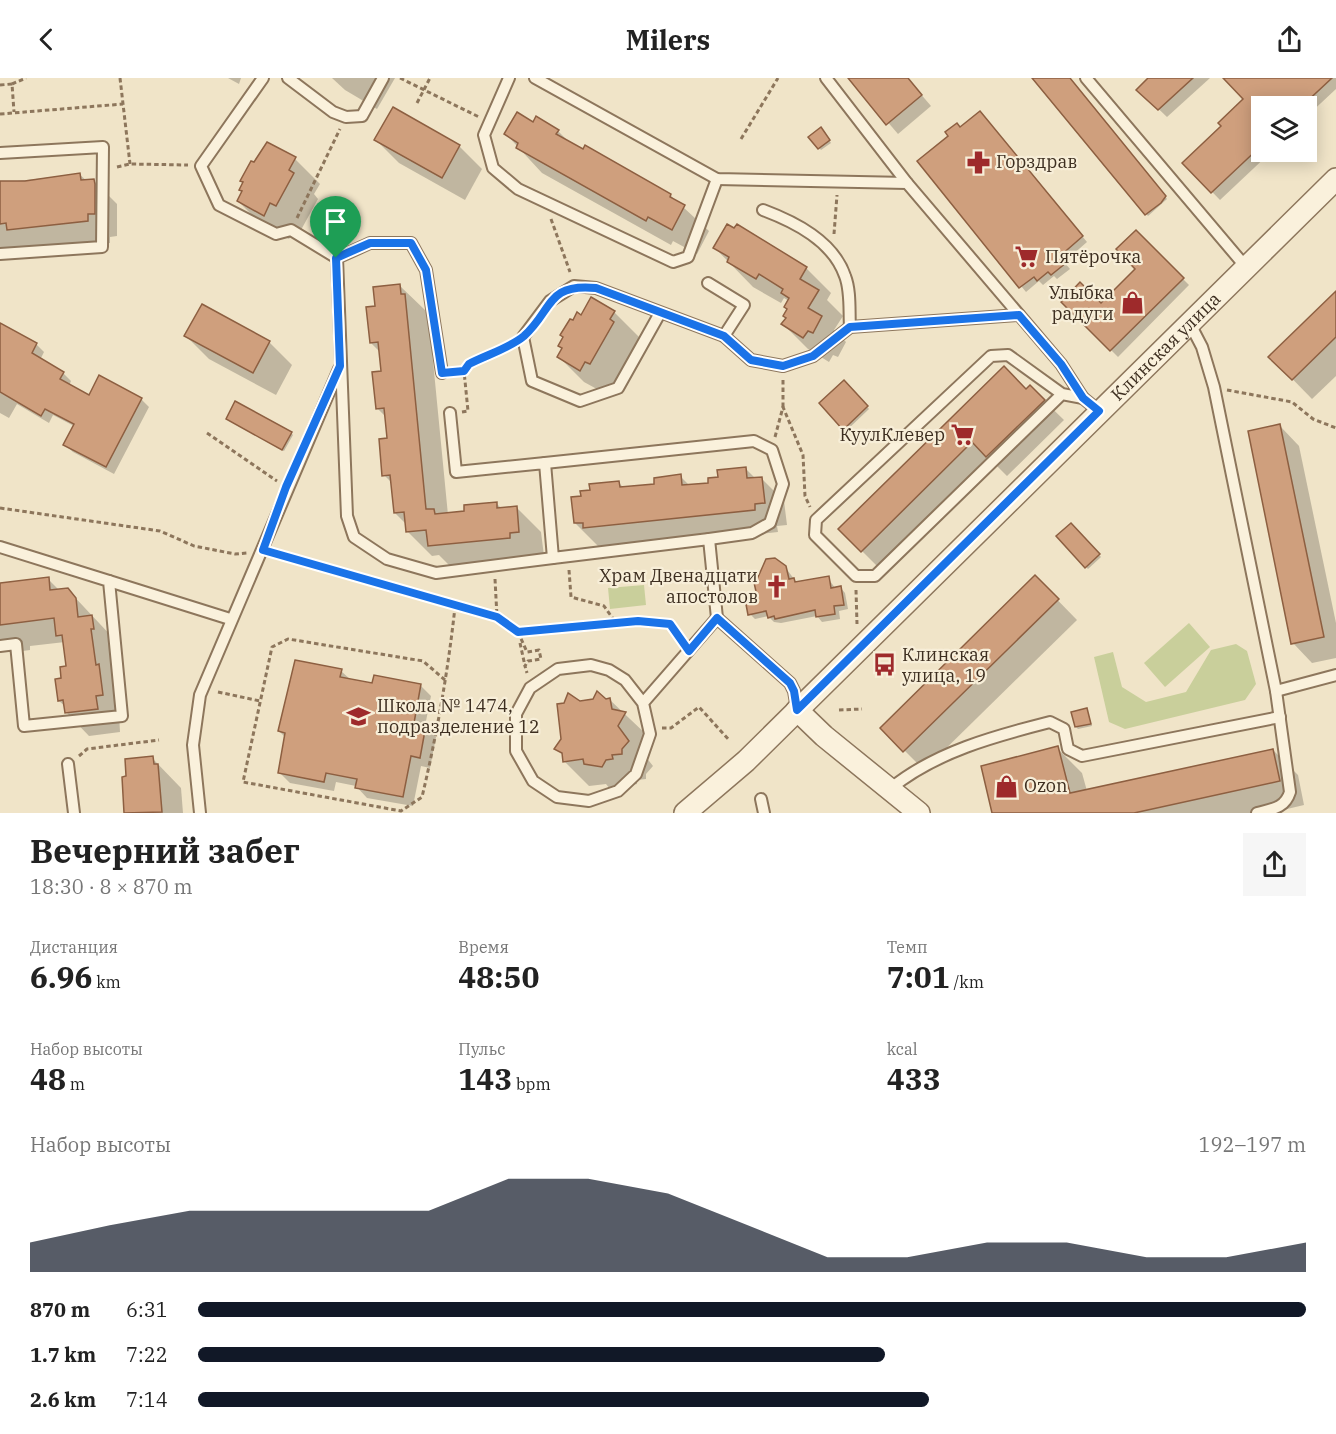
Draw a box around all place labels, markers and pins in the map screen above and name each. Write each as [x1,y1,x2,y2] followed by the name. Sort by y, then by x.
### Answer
[965,149,991,175] pharmacy icon: Горздрав
[996,150,1077,173] place label: Горздрав
[310,196,361,258] pin
[1014,244,1040,270] supermarket icon: Пятёрочка
[1045,245,1141,268] place label: Пятёрочка
[1049,281,1114,325] place label: Улыбка радуги
[1119,290,1145,316] shop icon: Улыбка радуги
[950,422,976,448] supermarket icon: КуулКлевер
[839,423,945,446] place label: КуулКлевер
[599,564,758,608] place label: Храм Двенадцати апостолов
[763,573,789,599] church icon: Храм Двенадцати апостолов
[902,643,989,687] place label: Клинская улица, 19
[871,652,897,678] bus stop icon: Клинская улица, 19
[377,694,540,738] place label: Школа № 1474, подразделение 12
[346,703,372,729] school or university icon: Школа № 1474, подразделение 12
[993,773,1019,799] shop icon: Ozon
[1024,774,1068,797] place label: Ozon

